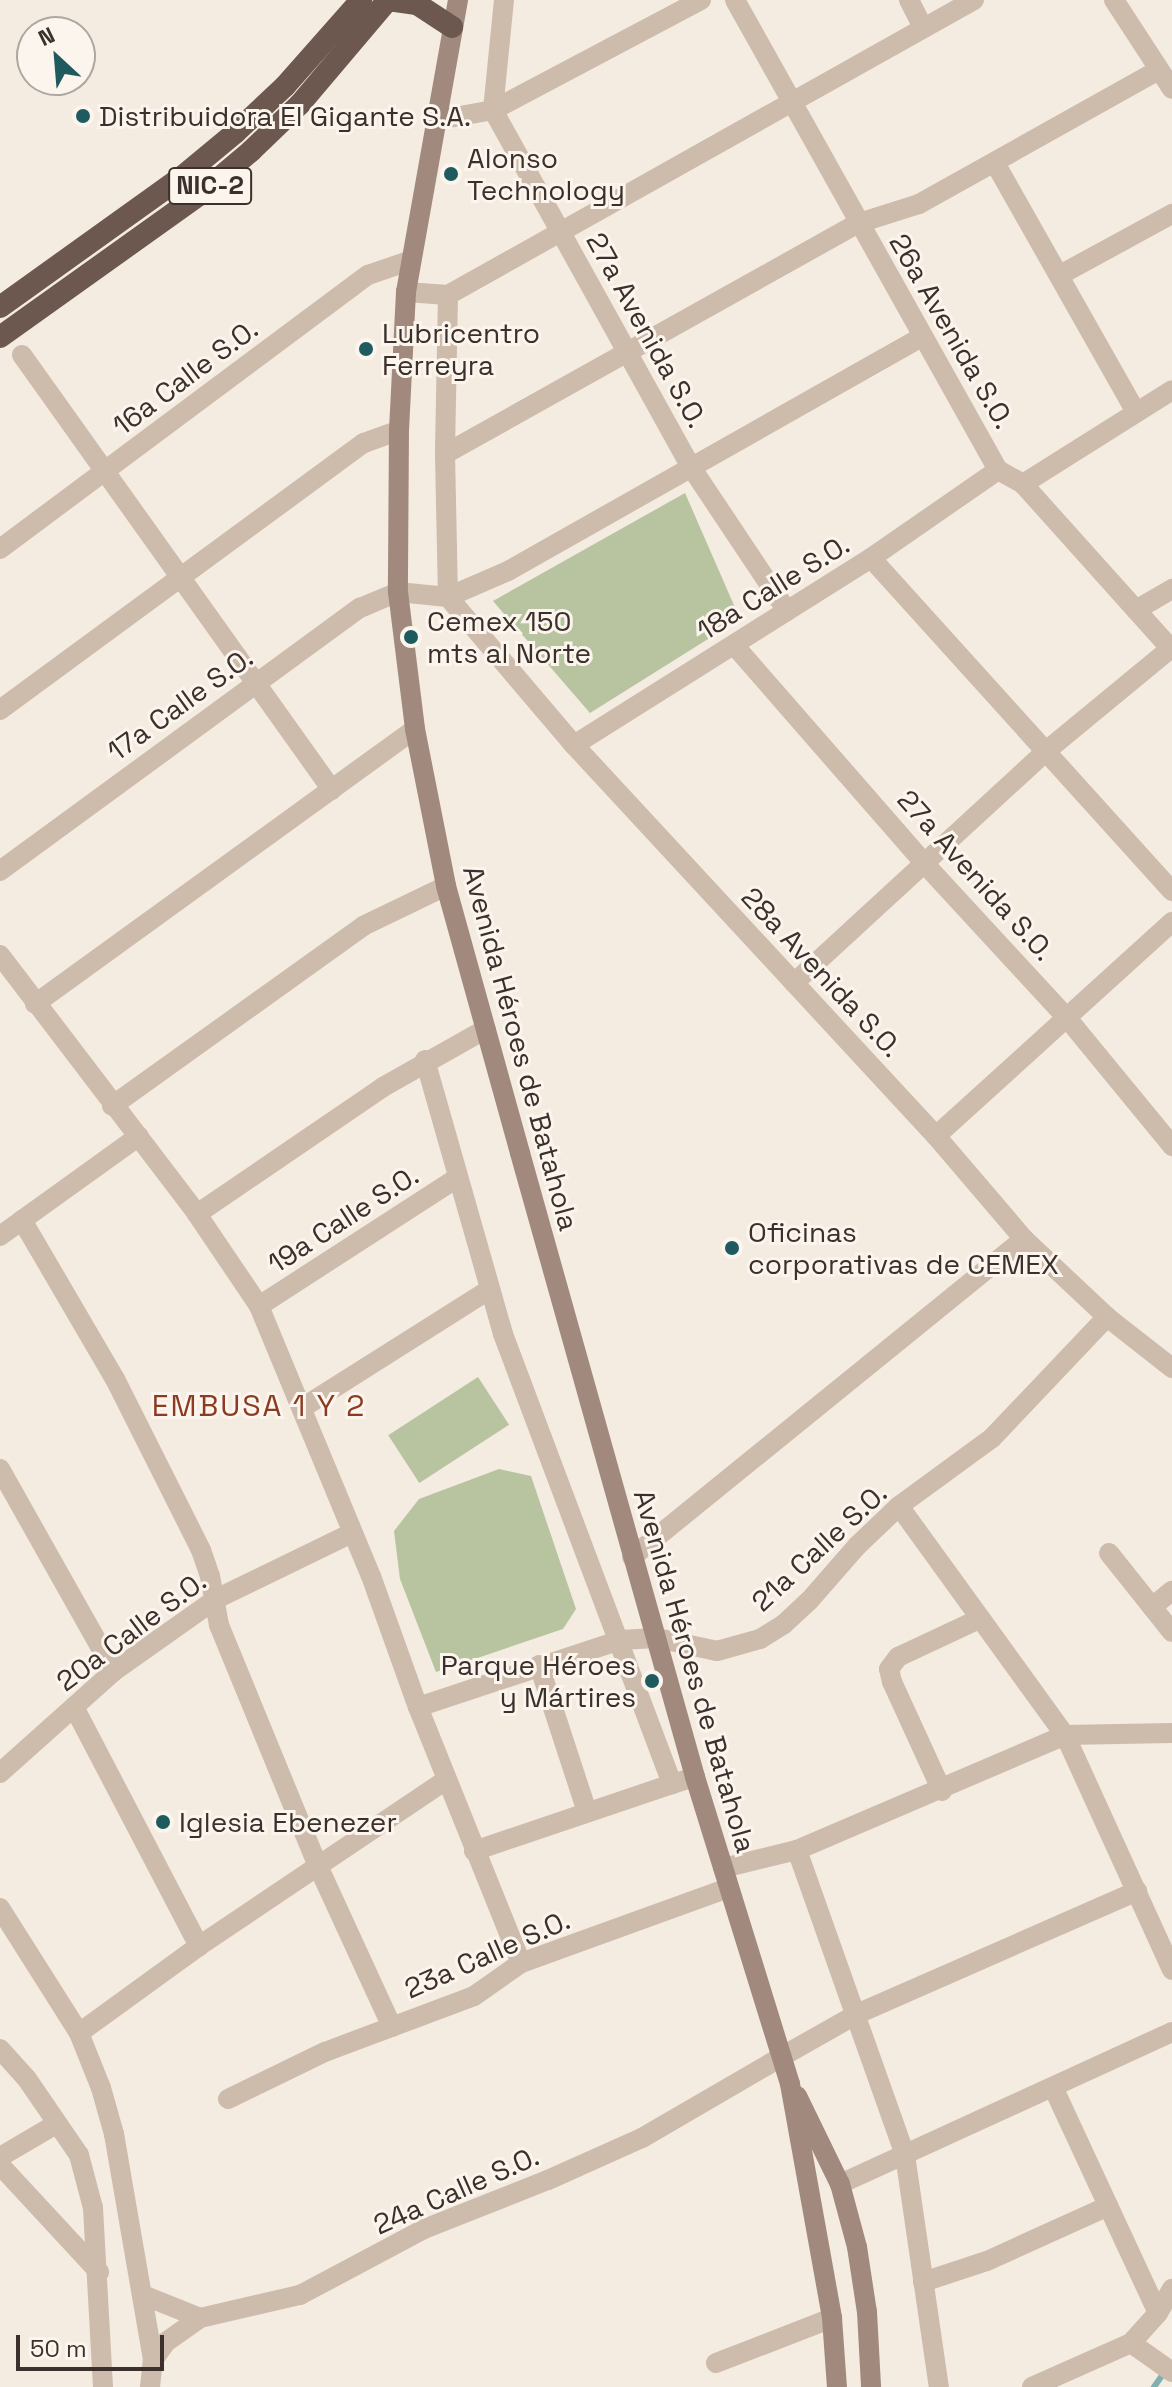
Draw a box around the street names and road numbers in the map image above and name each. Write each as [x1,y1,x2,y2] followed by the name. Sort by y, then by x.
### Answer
[168,164,252,208] road number: NIC-2
[579,226,715,434] street label: 27a Avenida S.O.
[883,227,1021,435] street label: 26a Avenida S.O.
[106,312,264,442] street label: 16a Calle S.O.
[691,527,855,647] street label: 18a Calle S.O.
[101,640,259,768] street label: 17a Calle S.O.
[891,783,1061,967] street label: 27a Avenida S.O.
[456,862,586,1234] street label: Avenida Héroes de Batahola
[735,880,909,1064] street label: 28a Avenida S.O.
[262,1158,424,1280] street label: 19a Calle S.O.
[745,1476,893,1618] street label: 21a Calle S.O.
[627,1486,763,1856] street label: Avenida Héroes de Batahola
[50,1564,212,1698] street label: 20a Calle S.O.
[399,1903,575,2005] street label: 23a Calle S.O.
[368,2139,544,2241] street label: 24a Calle S.O.

